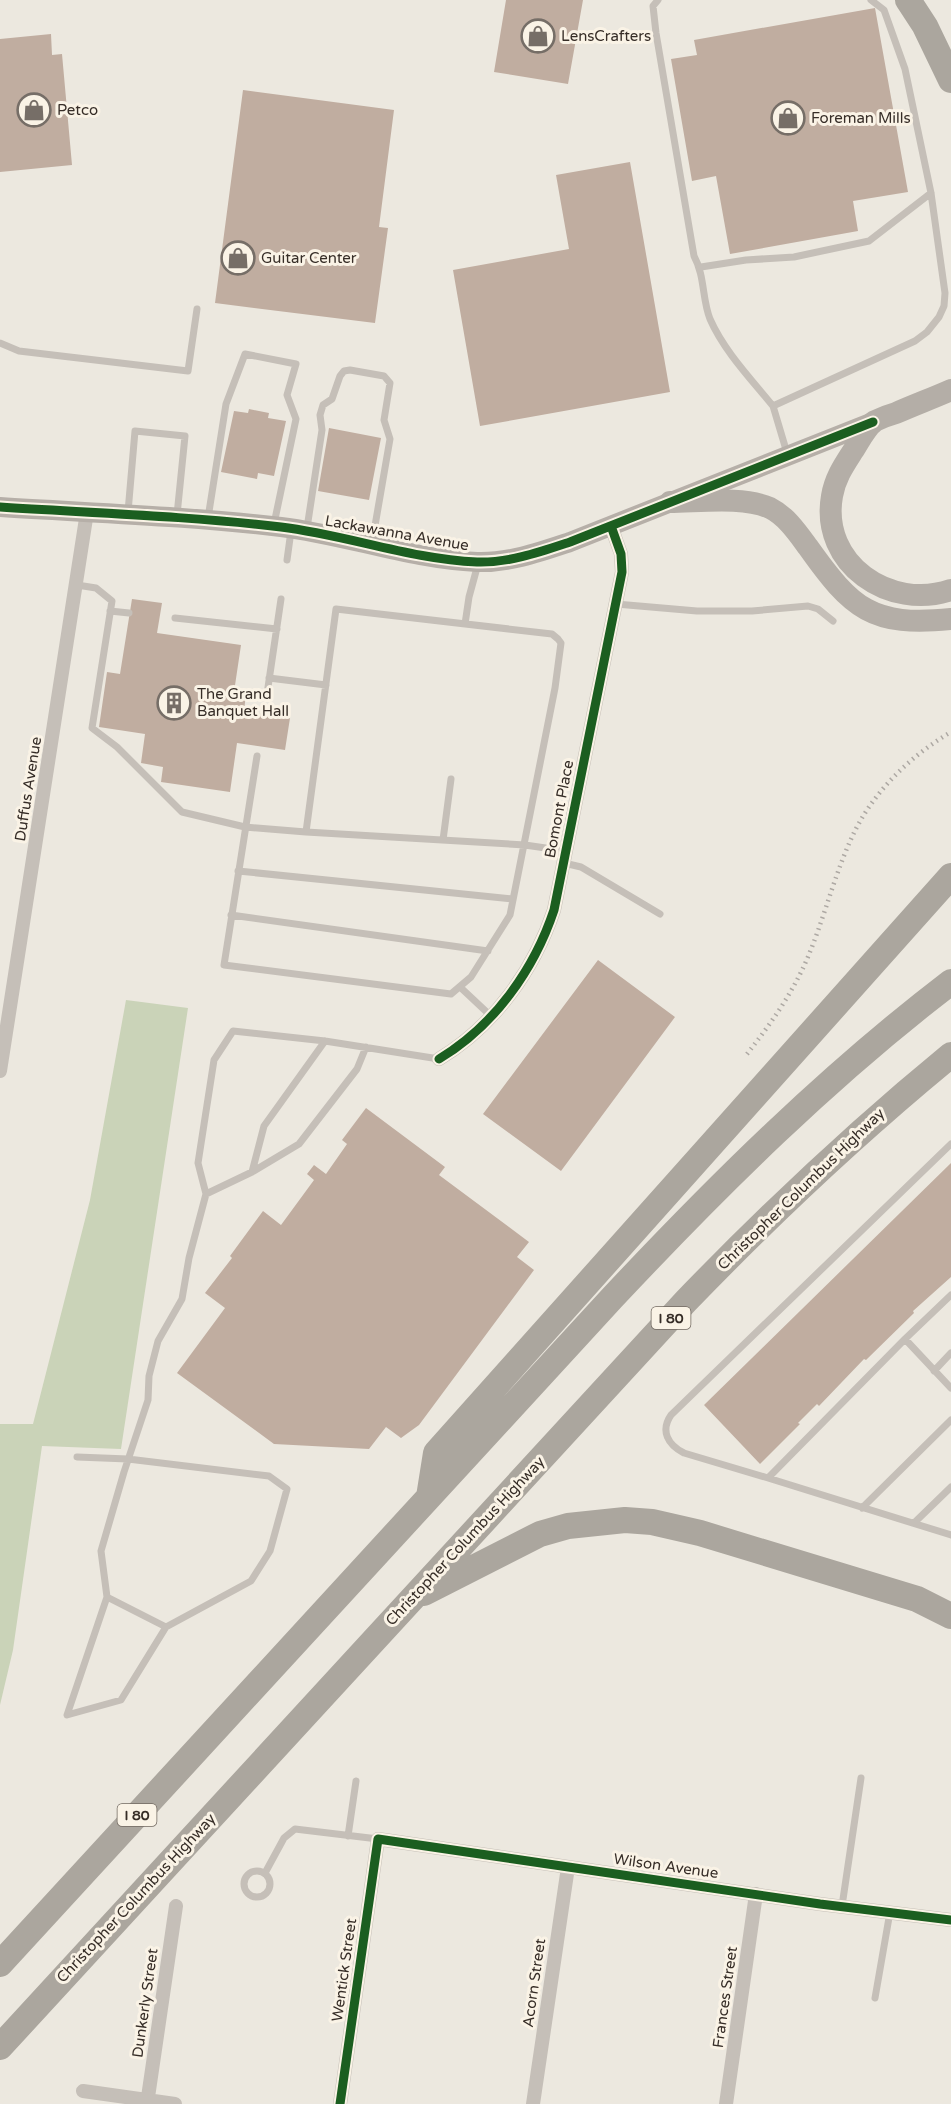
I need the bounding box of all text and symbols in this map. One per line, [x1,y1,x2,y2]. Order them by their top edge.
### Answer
shop icon: LensCrafters [520,18,556,54]
place label: LensCrafters [561,27,651,45]
shop icon: Petco [16,92,52,128]
shop icon: Foreman Mills [770,100,806,136]
place label: Petco [57,101,98,119]
place label: Foreman Mills [811,109,911,127]
shop icon: Guitar Center [220,240,256,276]
place label: Guitar Center [261,249,357,267]
street label: Lackawanna Avenue [324,511,470,555]
building icon: The Grand Banquet Hall [156,685,192,721]
place label: The Grand Banquet Hall [197,685,289,720]
street label: Duffus Avenue [11,735,45,843]
street label: Bomont Place [541,758,577,860]
street label: Christopher Columbus Highway [714,1104,888,1274]
road number: I 80 [652,1307,690,1329]
street label: Christopher Columbus Highway [382,1453,548,1629]
road number: I 80 [118,1804,156,1826]
street label: Christopher Columbus Highway [53,1810,219,1986]
street label: Wilson Avenue [612,1850,720,1882]
street label: Wentick Street [328,1917,360,2023]
street label: Acorn Street [519,1937,549,2029]
street label: Frances Street [709,1945,741,2049]
street label: Dunkerly Street [128,1947,162,2059]

